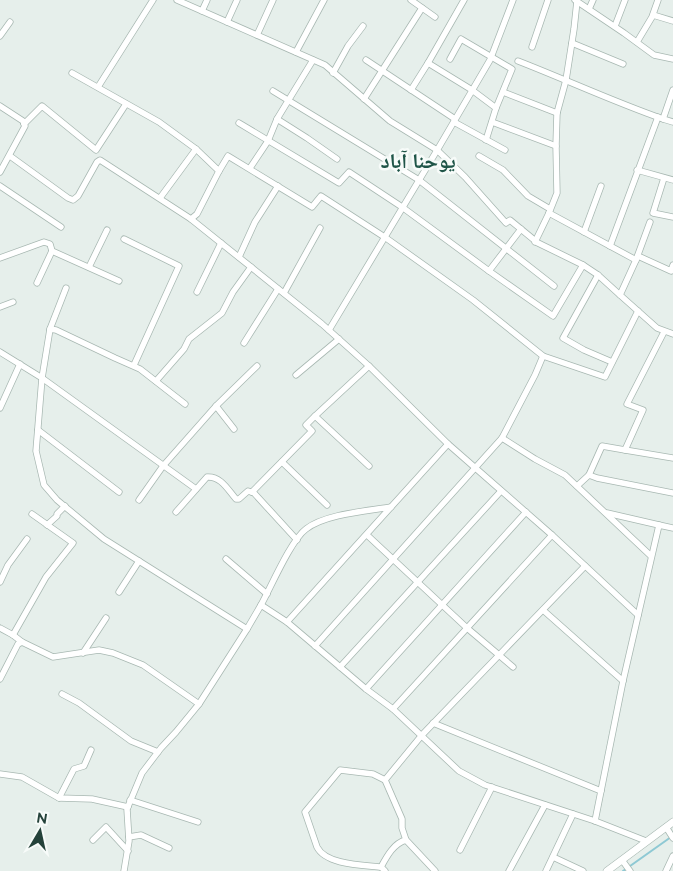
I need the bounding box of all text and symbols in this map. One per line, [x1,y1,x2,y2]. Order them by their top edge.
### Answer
district label: یوحنا آباد [380,148,456,173]
north arrow [15,806,65,856]
text: N [36,809,49,827]

